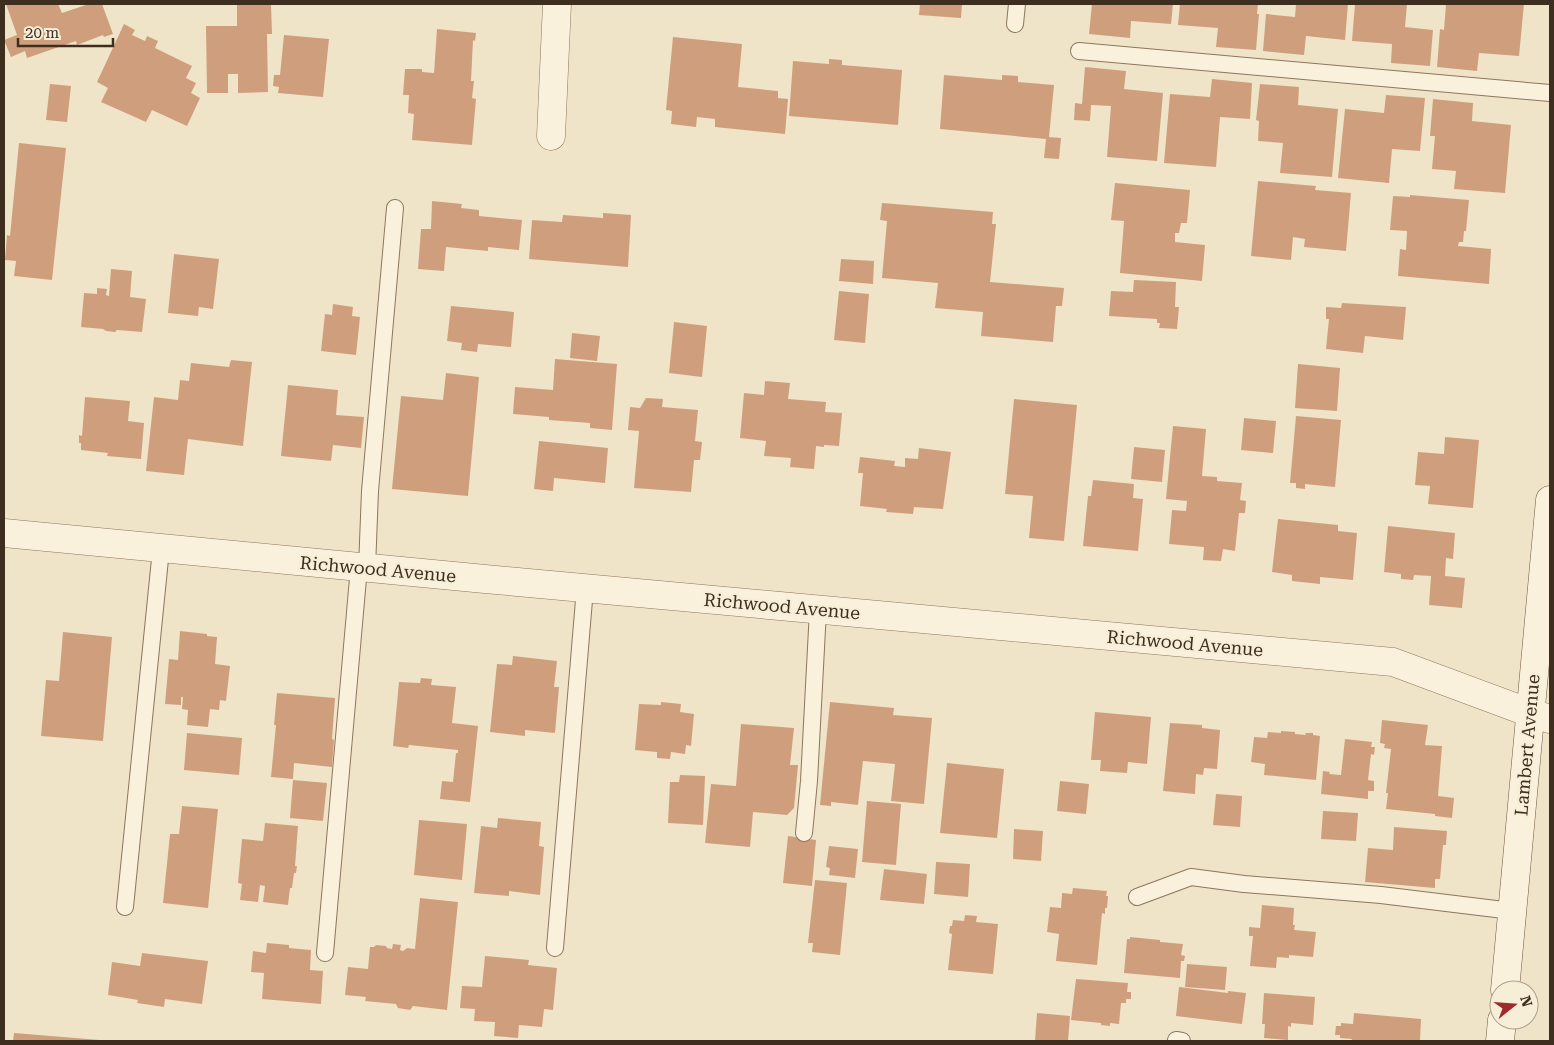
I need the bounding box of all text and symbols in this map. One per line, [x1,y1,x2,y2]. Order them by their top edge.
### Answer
scale bar [18,15,112,47]
text: 20 m [25,24,60,42]
street label: Richwood Avenue [299,552,457,586]
street label: Richwood Avenue [703,589,861,623]
street label: Richwood Avenue [1106,626,1264,660]
street label: Lambert Avenue [1510,673,1544,817]
north arrow [1489,980,1539,1030]
text: N [1517,994,1536,1009]

